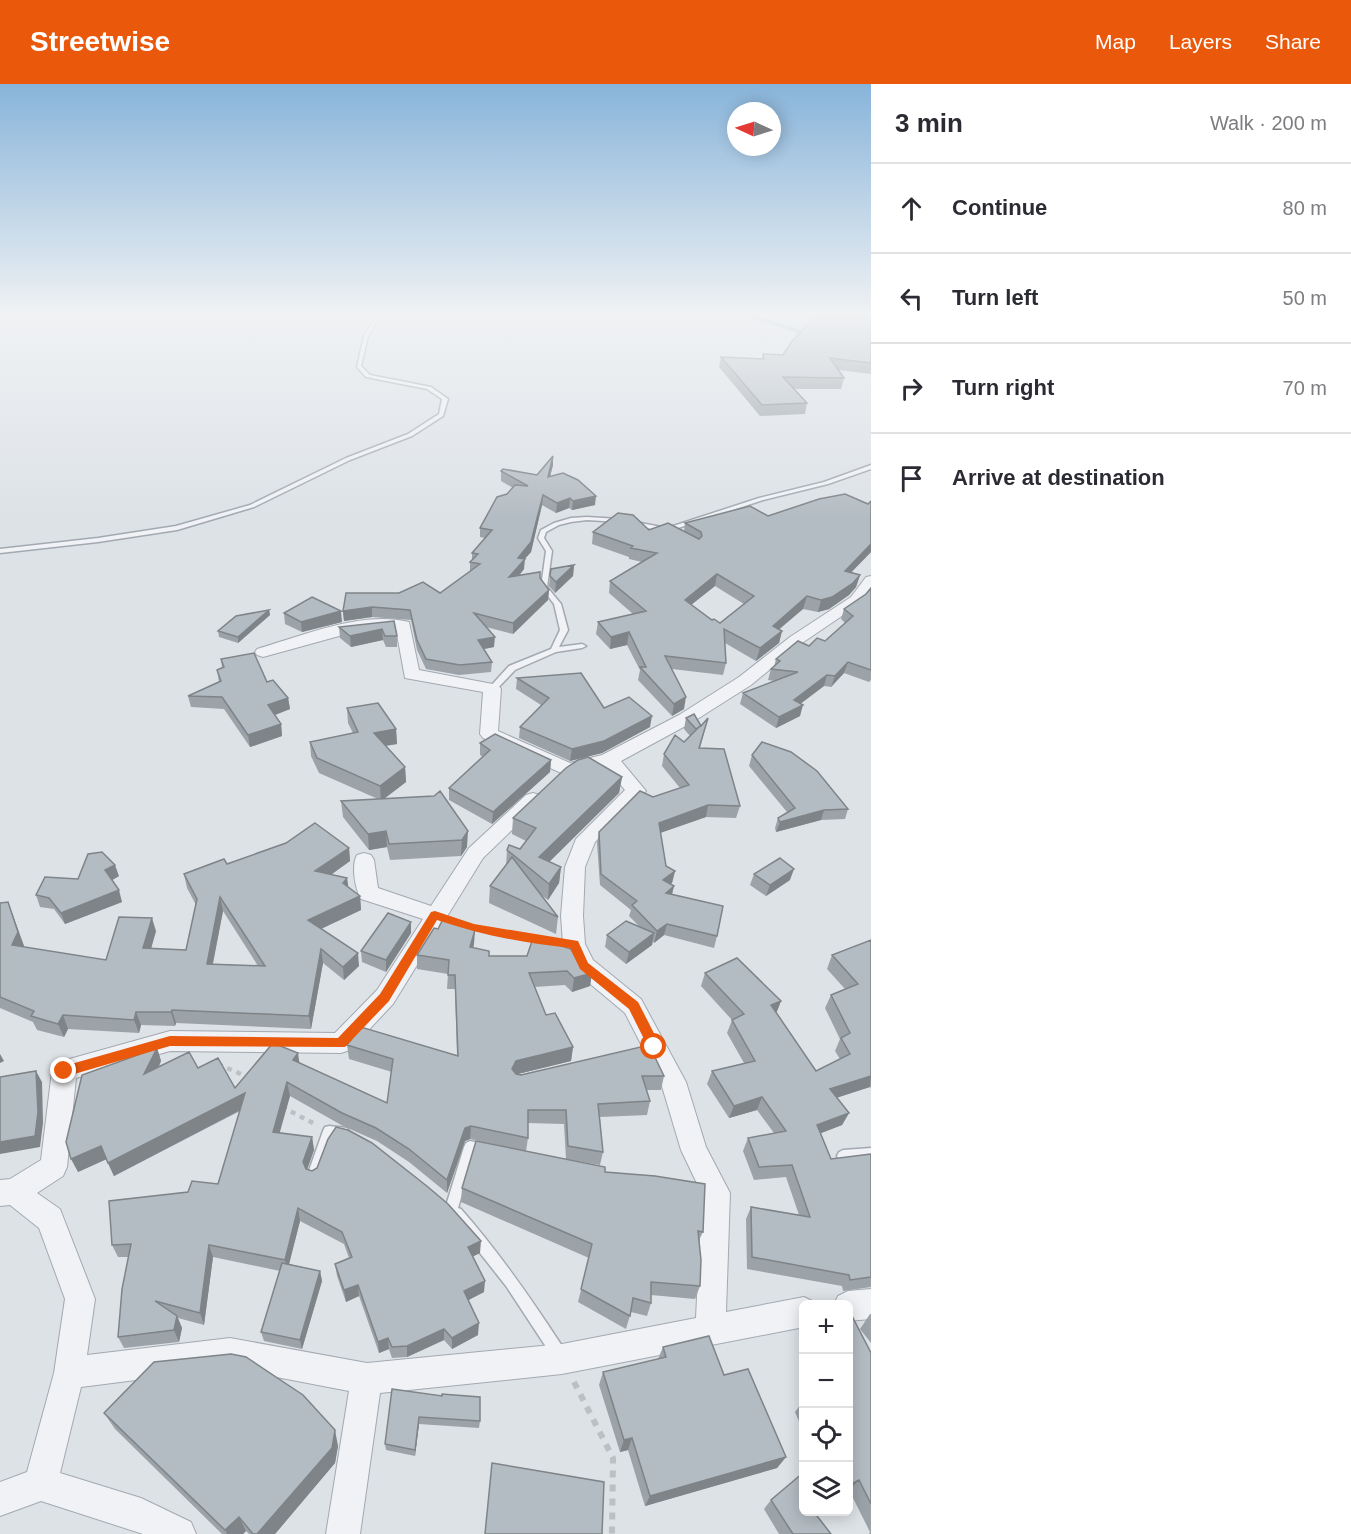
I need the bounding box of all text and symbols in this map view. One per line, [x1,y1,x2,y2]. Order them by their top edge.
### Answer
text: Streetwise [30,26,170,57]
text: Map [1095,30,1136,53]
text: Layers [1169,30,1232,53]
text: Share [1265,30,1321,53]
north arrow [727,102,781,156]
text: 3 min [895,108,963,138]
text: Walk · 200 m [1210,112,1327,134]
icon: ahead [895,192,928,225]
text: Continue [952,195,1047,220]
text: 80 m [1283,197,1327,219]
icon: left [895,282,928,315]
text: Turn left [952,285,1038,310]
text: 50 m [1283,287,1327,309]
icon: right [895,372,928,405]
text: Turn right [952,375,1054,400]
text: 70 m [1283,377,1327,399]
icon: arrive [895,462,928,495]
text: Arrive at destination [952,465,1165,490]
route start [640,1033,666,1059]
route end [50,1057,76,1083]
map controls [799,1300,853,1516]
button: + [799,1300,853,1354]
button: − [799,1354,853,1408]
button: locate [799,1408,853,1462]
button: layers [799,1462,853,1516]

